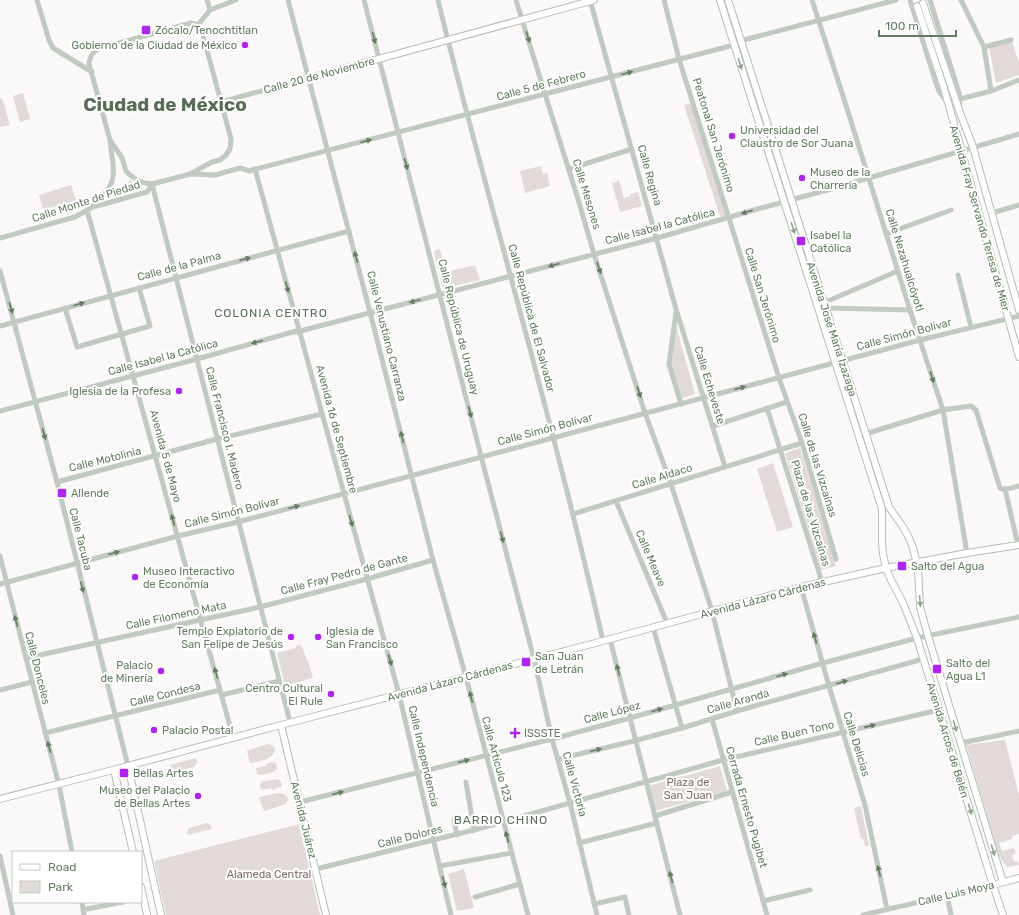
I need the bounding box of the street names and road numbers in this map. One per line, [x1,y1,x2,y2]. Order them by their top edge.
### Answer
street label: Calle 20 de Noviembre [262,54,376,97]
street label: Calle 5 de Febrero [495,67,587,104]
street label: Peatonal San Jerónimo [690,76,737,194]
street label: Avenida Fray Servando Teresa de Mier [947,124,1013,313]
street label: Calle Regina [635,143,664,207]
street label: Calle Mesones [570,157,604,231]
street label: Calle Monte de Piedad [30,178,142,225]
street label: Calle Isabel la Católica [604,206,717,247]
street label: Calle Nezahualcóyotl [883,207,926,313]
street label: Calle República de El Salvador [505,243,558,394]
street label: Calle San Jerónimo [742,246,783,344]
street label: Calle de la Palma [136,249,222,284]
street label: Calle República de Uruguay [435,258,482,397]
street label: Avenida José María Izazaga [804,260,859,398]
street label: Calle Venustiano Carranza [364,270,409,403]
street label: Calle Simón Bolívar [855,315,954,353]
street label: Calle Isabel la Católica [107,337,220,378]
street label: Calle Echeveste [691,344,728,426]
street label: Avenida 16 de Septiembre [313,364,360,495]
street label: Calle Francisco I. Madero [203,365,246,491]
street label: Avenida 5 de Mayo [147,408,184,504]
street label: Calle Simón Bolívar [496,410,595,448]
street label: Calle de las Vizcaínas [795,411,840,519]
street label: Calle Motolinia [68,444,143,475]
street label: Plaza de las Vizcaínas [788,458,833,568]
street label: Calle Aldaco [630,461,694,492]
street label: Calle Simón Bolívar [183,494,282,531]
street label: Calle Tacuba [66,506,95,572]
street label: Calle Meave [633,528,668,589]
street label: Calle Fray Pedro de Gante [279,551,409,598]
street label: Avenida Lázaro Cárdenas [699,575,828,621]
street label: Calle Filomeno Mata [125,598,228,632]
street label: Calle Donceles [22,630,53,706]
street label: Avenida Lázaro Cárdenas [386,658,515,704]
street label: Calle Condesa [128,679,202,710]
street label: Avenida Arcos de Belén [924,681,971,799]
street label: Calle Aranda [706,686,771,717]
street label: Calle López [582,699,642,726]
street label: Calle Independencia [406,704,441,808]
street label: Calle Delicias [840,710,873,778]
street label: Calle Artículo 123 [479,715,514,804]
street label: Calle Buen Tono [753,718,835,749]
street label: Cerrada Ernesto Pugibet [723,745,770,870]
street label: Calle Victoria [560,750,589,818]
street label: Avenida Juárez [288,780,319,860]
street label: Calle Dolores [376,822,444,851]
street label: Calle Luis Moya [917,878,996,909]

